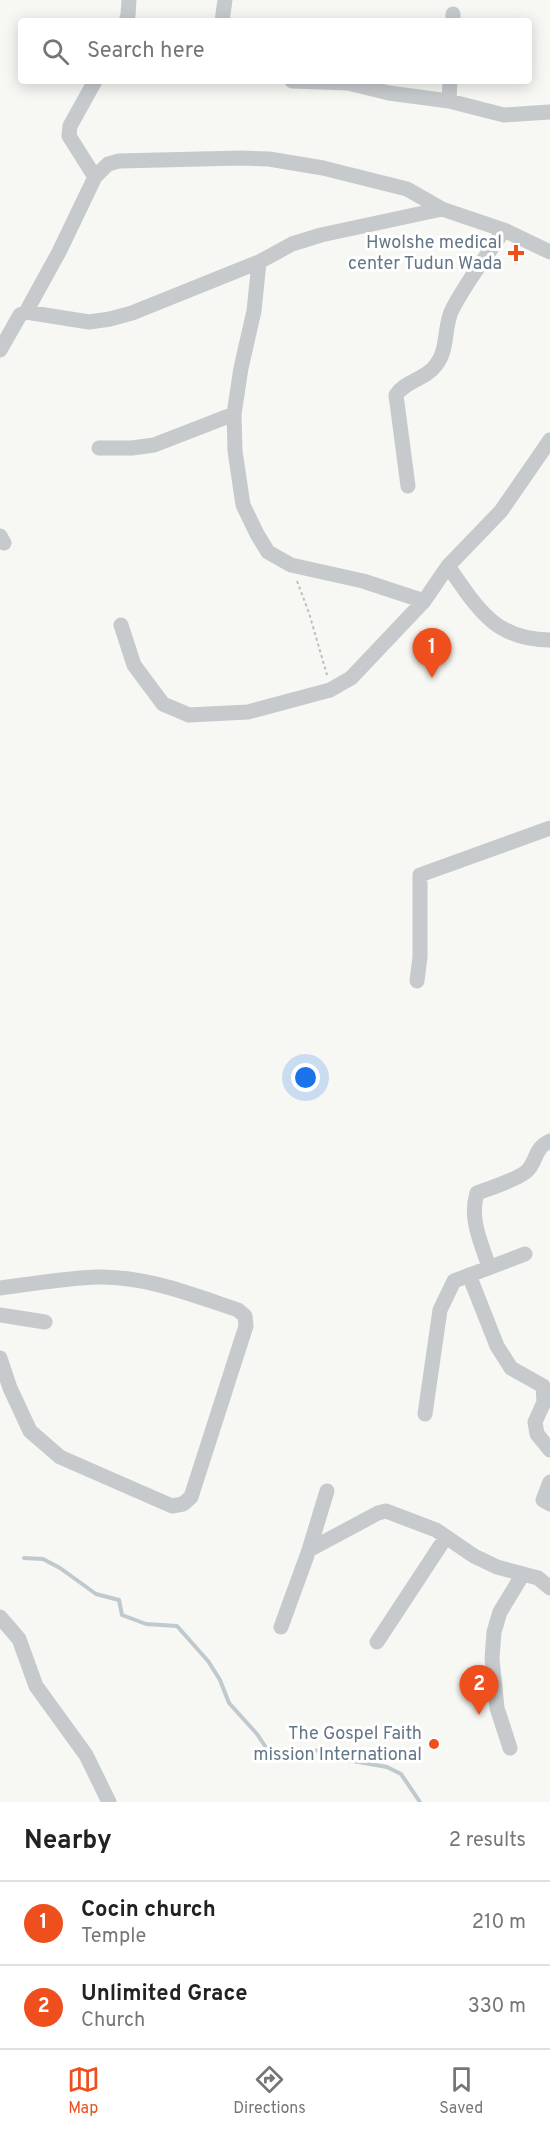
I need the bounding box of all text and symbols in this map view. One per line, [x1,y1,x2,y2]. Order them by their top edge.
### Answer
search box [18,18,532,84]
icon: search [39,35,72,68]
text: Search here [87,38,205,65]
place label: Hwolshe medical center Tudun Wada [348,232,502,276]
marker: Hwolshe medical center Tudun Wada [507,244,525,262]
pin: 1 [412,628,452,678]
your location [291,1063,320,1092]
pin: 2 [460,1666,498,1715]
place label: The Gospel Faith mission International [253,1723,422,1767]
marker: The Gospel Faith mission International [427,1737,441,1751]
text: Nearby [24,1825,112,1858]
text: 2 results [449,1828,526,1854]
text: Cocin church [81,1897,216,1924]
text: 1 [40,1910,48,1936]
text: 210 m [472,1910,526,1936]
text: Temple [81,1924,146,1950]
text: Unlimited Grace [81,1981,248,2008]
text: 2 [37,1994,50,2020]
text: 330 m [468,1994,526,2020]
text: Church [81,2008,145,2034]
tab: Map [67,2063,100,2119]
tab: Directions [233,2063,306,2119]
tab: Saved [439,2063,483,2119]

